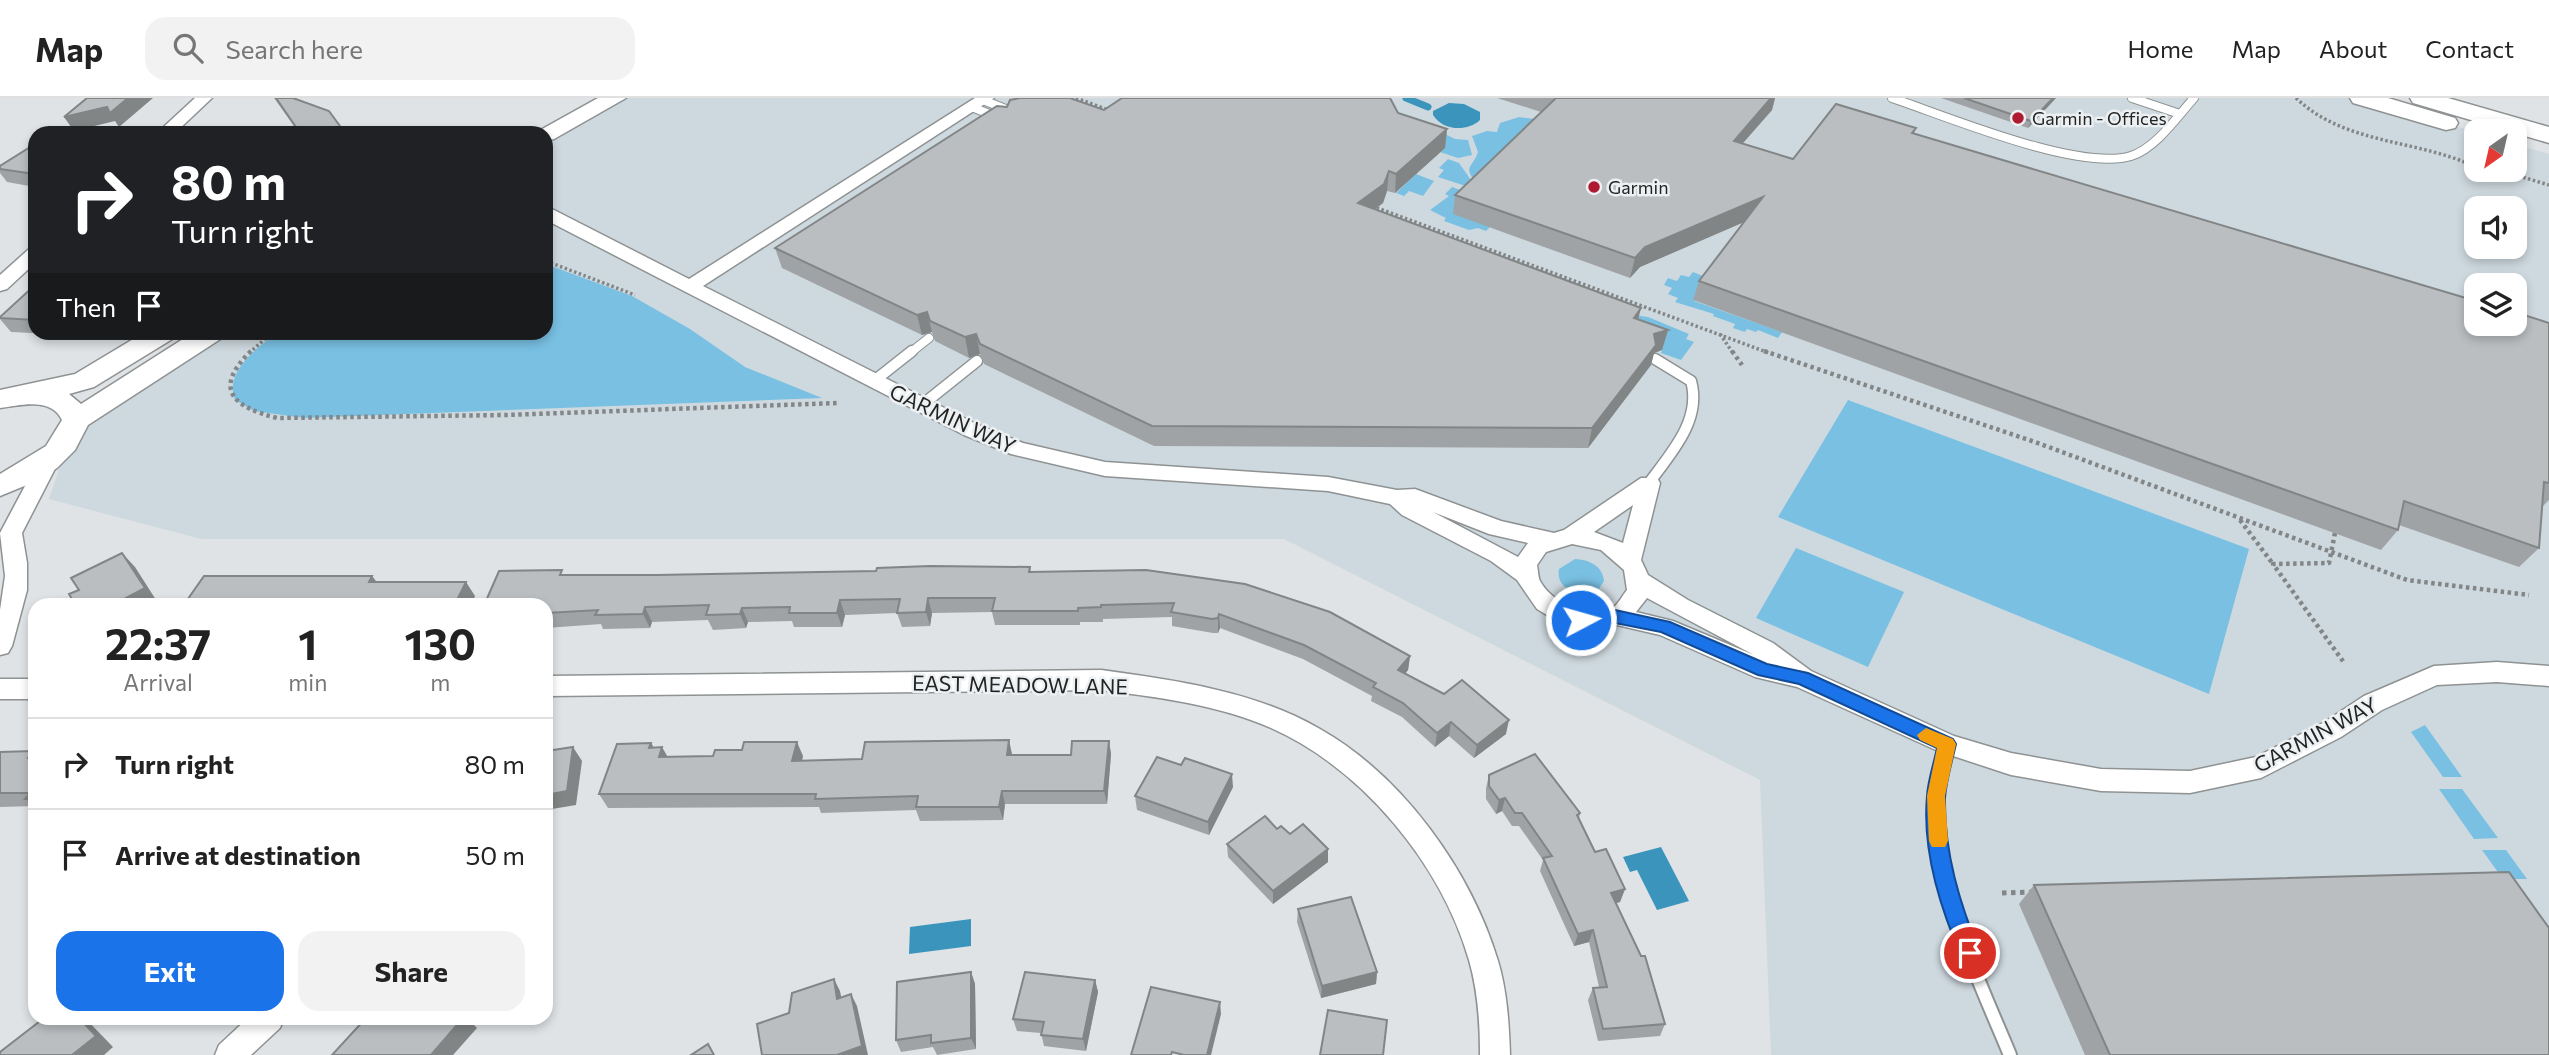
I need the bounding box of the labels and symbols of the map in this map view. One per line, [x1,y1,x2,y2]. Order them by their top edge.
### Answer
place label: Garmin - Offices [2032,107,2167,129]
marker: Garmin - Offices [2010,110,2026,126]
north arrow [2464,119,2527,182]
place label: Garmin [1608,176,1668,198]
marker: Garmin [1586,179,1602,195]
street label: GARMIN WAY [886,378,1020,458]
position arrow [1544,583,1618,657]
street label: EAST MEADOW LANE [912,670,1128,698]
street label: GARMIN WAY [2249,691,2381,777]
pin [1940,923,2000,983]

